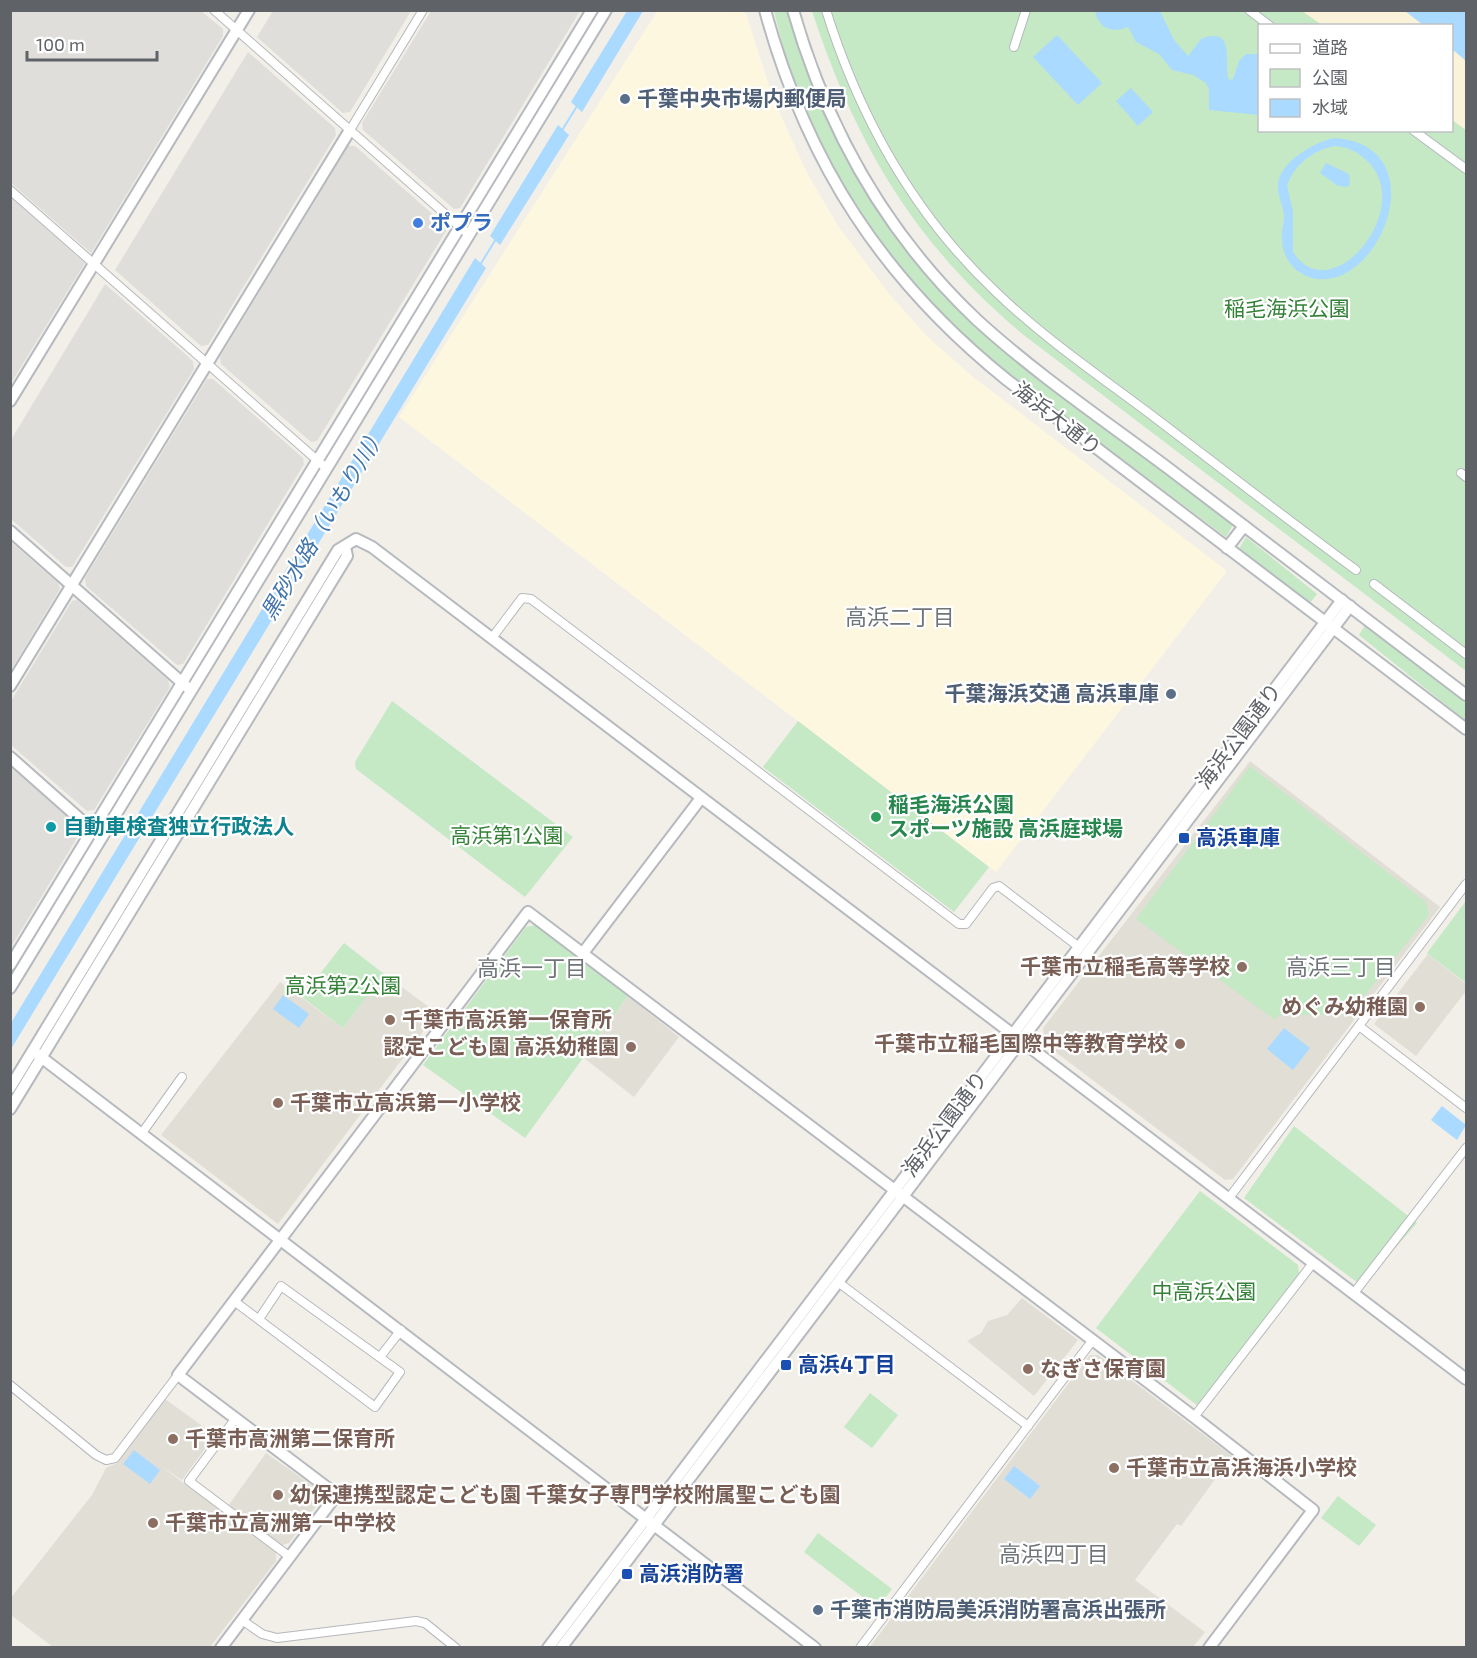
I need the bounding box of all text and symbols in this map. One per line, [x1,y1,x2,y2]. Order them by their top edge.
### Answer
scale bar [27,24,158,62]
legend [1258,24,1453,132]
text: 100 m [36,33,85,55]
text: 道路 [1312,36,1348,58]
text: 公園 [1312,66,1348,88]
place label: 千葉中央市場内郵便局 [637,85,847,110]
marker: 千葉中央市場内郵便局 [618,92,632,106]
text: 水域 [1312,96,1348,118]
place label: ポプラ [430,209,493,234]
marker: ポプラ [411,216,425,230]
park label: 稲毛海浜公園 [1224,295,1350,320]
street label: 海浜大通り [1009,376,1107,460]
water label: 黒砂水路（いもり川） [254,421,390,623]
district label: 高浜二丁目 [845,603,955,629]
street label: 海浜公園通り [1190,677,1286,793]
place label: 千葉海浜交通 高浜車庫 [944,680,1159,705]
marker: 千葉海浜交通 高浜車庫 [1164,687,1178,701]
place label: 稲毛海浜公園 スポーツ施設 高浜庭球場 [888,791,1123,840]
marker: 稲毛海浜公園 スポーツ施設 高浜庭球場 [869,810,883,824]
place label: 自動車検査独立行政法人 [63,813,294,838]
marker: 自動車検査独立行政法人 [44,820,58,834]
park label: 高浜第1公園 [450,822,564,847]
place label: 高浜車庫 [1196,824,1280,849]
marker: 高浜車庫 [1177,831,1191,845]
place label: 千葉市立稲毛高等学校 [1020,953,1230,978]
district label: 高浜三丁目 [1286,953,1396,979]
district label: 高浜一丁目 [477,954,587,980]
marker: 千葉市立稲毛高等学校 [1235,960,1249,974]
park label: 高浜第2公園 [285,972,401,997]
place label: めぐみ幼稚園 [1281,993,1408,1018]
marker: めぐみ幼稚園 [1413,1000,1427,1014]
place label: 千葉市高浜第一保育所 [402,1006,612,1031]
marker: 千葉市高浜第一保育所 [383,1013,397,1027]
place label: 千葉市立稲毛国際中等教育学校 [874,1030,1168,1055]
place label: 認定こども園 高浜幼稚園 [383,1033,619,1058]
marker: 千葉市立稲毛国際中等教育学校 [1173,1037,1187,1051]
marker: 認定こども園 高浜幼稚園 [624,1040,638,1054]
street label: 海浜公園通り [896,1065,992,1181]
place label: 千葉市立高浜第一小学校 [290,1089,521,1114]
marker: 千葉市立高浜第一小学校 [271,1096,285,1110]
park label: 中高浜公園 [1152,1278,1257,1303]
place label: 高浜4丁目 [798,1351,895,1376]
place label: なぎさ保育園 [1040,1355,1166,1380]
marker: 高浜4丁目 [779,1358,793,1372]
marker: なぎさ保育園 [1021,1362,1035,1376]
place label: 千葉市高洲第二保育所 [185,1425,395,1450]
marker: 千葉市高洲第二保育所 [166,1432,180,1446]
place label: 千葉市立高浜海浜小学校 [1126,1454,1357,1479]
marker: 千葉市立高浜海浜小学校 [1107,1461,1121,1475]
place label: 幼保連携型認定こども園 千葉女子専門学校附属聖こども園 [290,1481,841,1506]
marker: 幼保連携型認定こども園 千葉女子専門学校附属聖こども園 [271,1488,285,1502]
place label: 千葉市立高洲第一中学校 [165,1509,396,1534]
marker: 千葉市立高洲第一中学校 [146,1516,160,1530]
district label: 高浜四丁目 [999,1540,1109,1566]
place label: 高浜消防署 [639,1560,744,1585]
marker: 高浜消防署 [620,1567,634,1581]
place label: 千葉市消防局美浜消防署高浜出張所 [830,1596,1166,1621]
marker: 千葉市消防局美浜消防署高浜出張所 [811,1603,825,1617]

